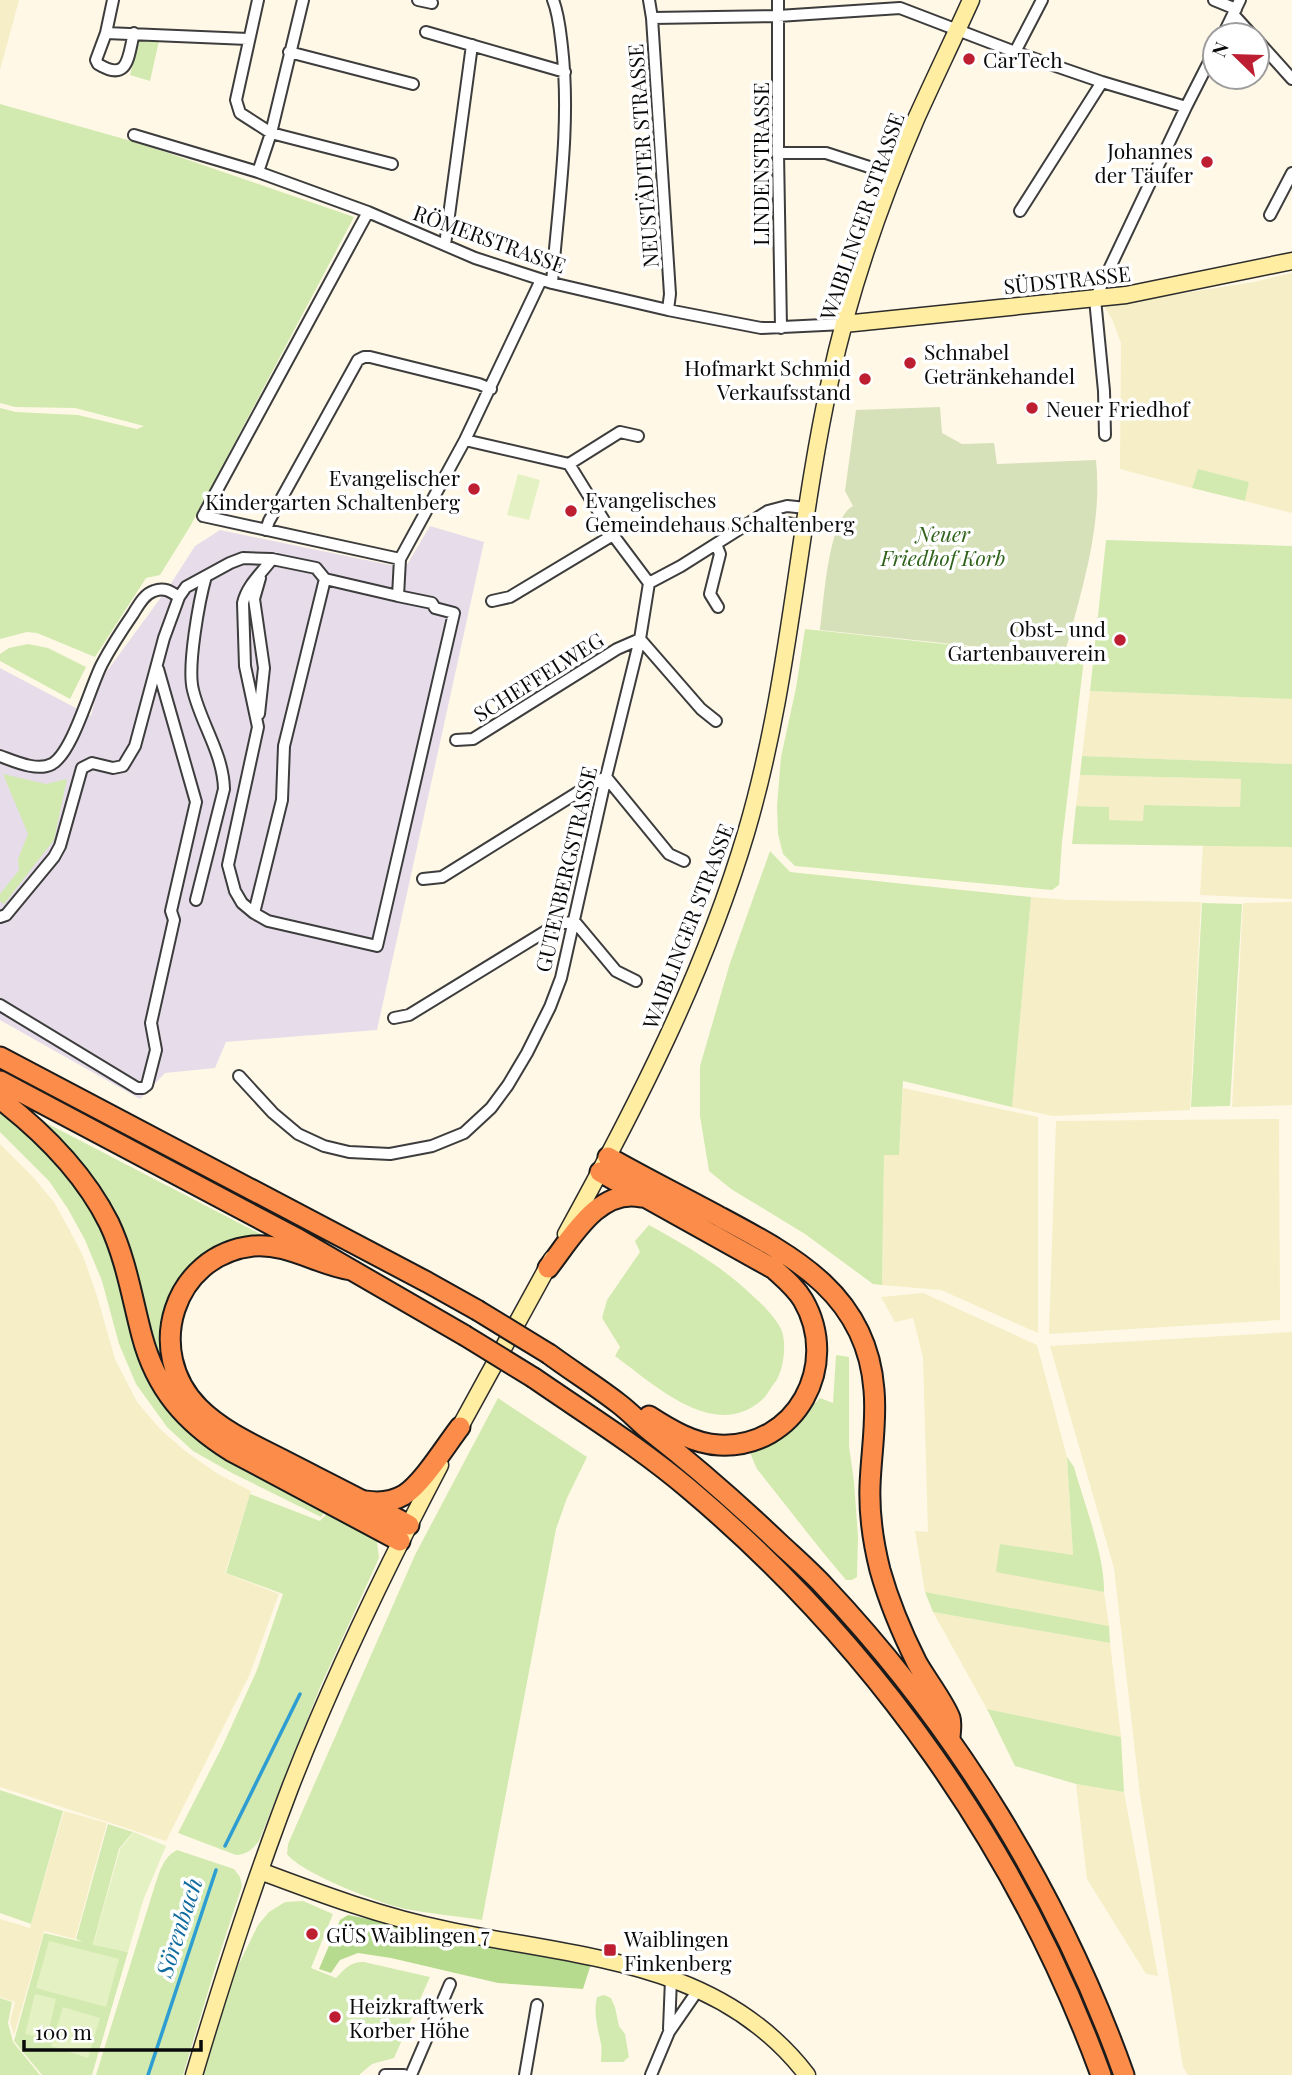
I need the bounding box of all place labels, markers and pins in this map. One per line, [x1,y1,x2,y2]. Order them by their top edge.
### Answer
place label: CarTech [983,45,1063,73]
marker: CarTech [961,51,977,67]
place label: Johannes der Täufer [1095,136,1194,188]
marker: Johannes der Täufer [1199,154,1215,170]
place label: Schnabel Getränkehandel [924,337,1075,389]
place label: Hofmarkt Schmid Verkaufsstand [684,353,851,405]
marker: Schnabel Getränkehandel [902,355,918,371]
marker: Hofmarkt Schmid Verkaufsstand [857,371,873,387]
place label: Neuer Friedhof [1046,394,1191,422]
marker: Neuer Friedhof [1024,400,1040,416]
place label: Evangelischer Kindergarten Schaltenberg [205,463,461,515]
marker: Evangelischer Kindergarten Schaltenberg [466,481,482,497]
place label: Evangelisches Gemeindehaus Schaltenberg [585,485,855,537]
marker: Evangelisches Gemeindehaus Schaltenberg [563,503,579,519]
place label: Obst- und Gartenbauverein [948,614,1106,666]
marker: Obst- und Gartenbauverein [1112,632,1128,648]
place label: GÜS Waiblingen 7 [326,1920,490,1948]
place label: Waiblingen Finkenberg [623,1924,732,1976]
marker: GÜS Waiblingen 7 [304,1926,320,1942]
marker: Waiblingen Finkenberg [602,1942,618,1958]
place label: Heizkraftwerk Korber Höhe [349,1991,485,2043]
marker: Heizkraftwerk Korber Höhe [327,2009,343,2025]

